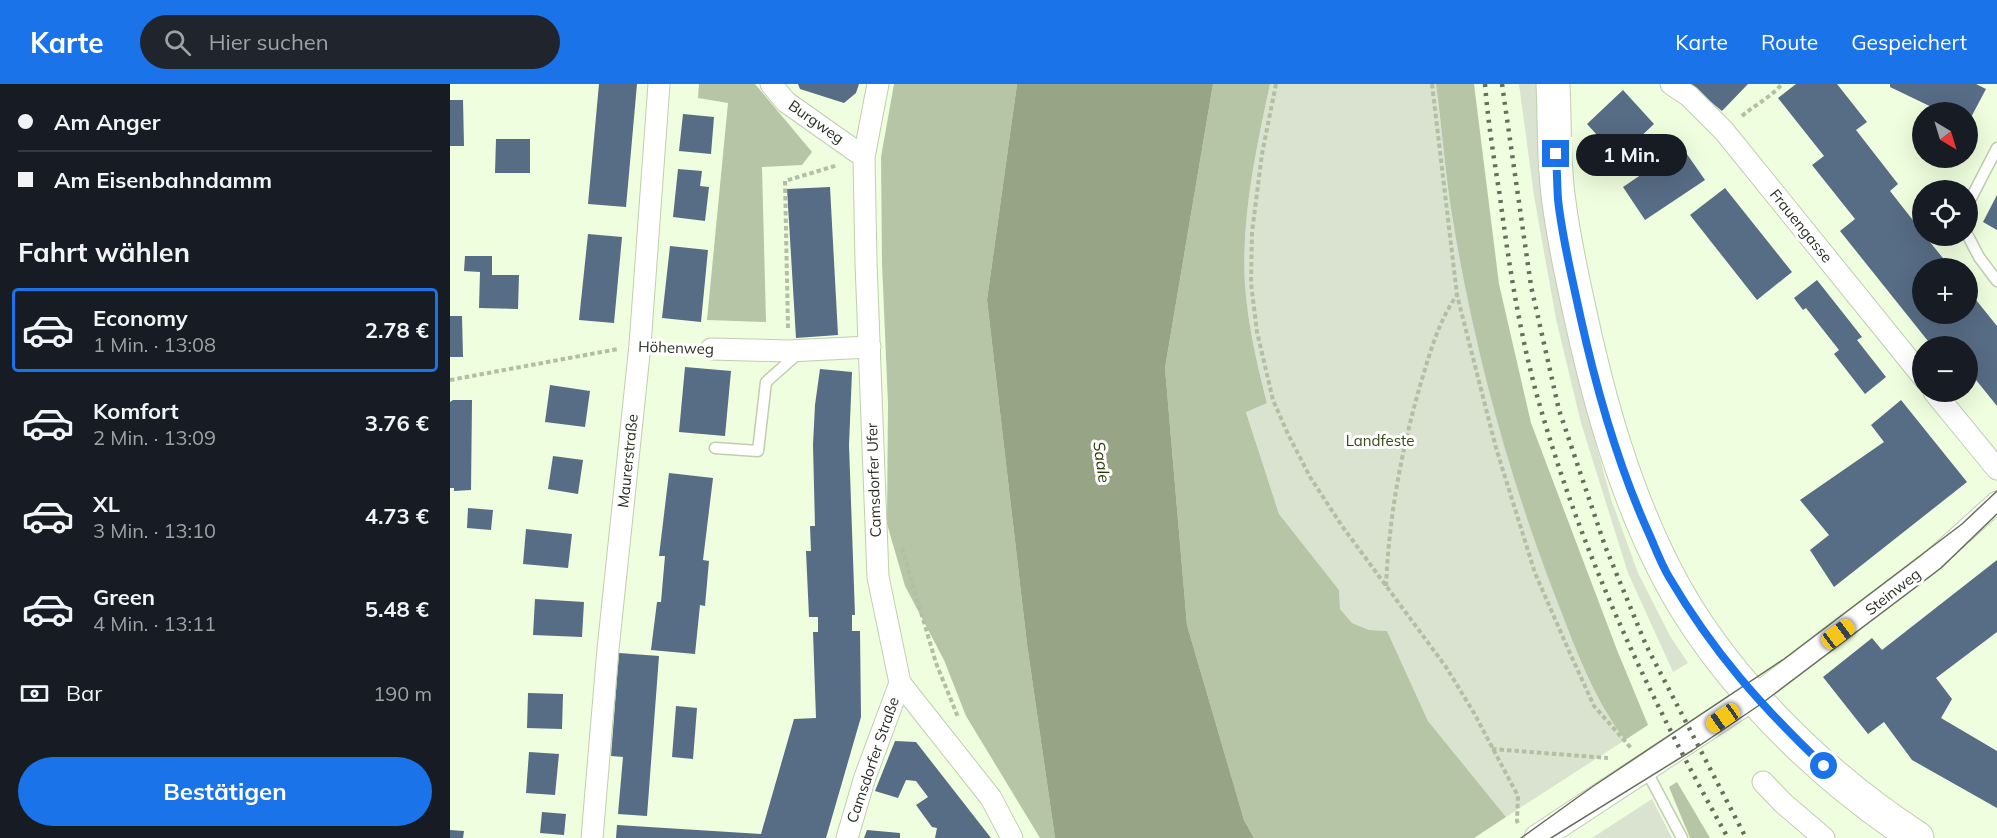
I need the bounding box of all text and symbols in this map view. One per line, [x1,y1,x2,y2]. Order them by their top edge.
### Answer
search box [140,15,560,69]
text: Karte [30,25,104,60]
icon: search [161,26,194,59]
text: Hier suchen [209,28,329,56]
text: Karte [1675,29,1728,55]
text: Route [1761,29,1818,55]
text: Gespeichert [1851,29,1967,55]
street label: Burgweg [785,96,848,148]
north arrow [1912,102,1978,168]
map controls [1912,102,1978,402]
text: Am Anger [54,108,160,136]
callout: 1 Min. [1577,133,1688,175]
route end [1542,140,1569,167]
text: 1 Min. [1603,142,1660,167]
text: Am Eisenbahndamm [54,166,272,194]
button: locate [1912,180,1978,246]
street label: Frauengasse [1766,185,1837,266]
text: Fahrt wählen [18,235,190,269]
button: + [1912,258,1978,324]
icon: car [21,303,75,357]
text: Economy [93,304,188,332]
text: 2.78 € [365,316,429,344]
text: 1 Min. · 13:08 [93,332,216,357]
button: − [1912,336,1978,402]
street label: Höhenweg [638,337,714,358]
icon: car [21,396,75,450]
text: Komfort [93,397,179,425]
text: 3.76 € [365,409,429,437]
street label: Maurerstraße [613,413,642,509]
street label: Camsdorfer Ufer [862,422,885,538]
text: 2 Min. · 13:09 [93,425,216,450]
park label: Landfeste [1346,431,1414,450]
water label: Saale [1089,440,1115,484]
icon: car [21,489,75,543]
text: XL [93,490,120,518]
text: 4.73 € [365,502,429,530]
text: 3 Min. · 13:10 [93,518,216,543]
street label: Steinweg [1861,564,1924,619]
icon: car [21,582,75,636]
text: Green [93,583,155,611]
text: 5.48 € [365,595,429,623]
text: 4 Min. · 13:11 [93,611,216,636]
car [1818,616,1858,652]
icon: cash [18,677,51,710]
text: Bar [66,679,102,707]
text: 190 m [373,681,432,706]
street label: Camsdorfer Straße [842,694,903,825]
car [1703,700,1743,736]
route start [1810,752,1837,779]
button: Bestätigen [18,757,432,826]

